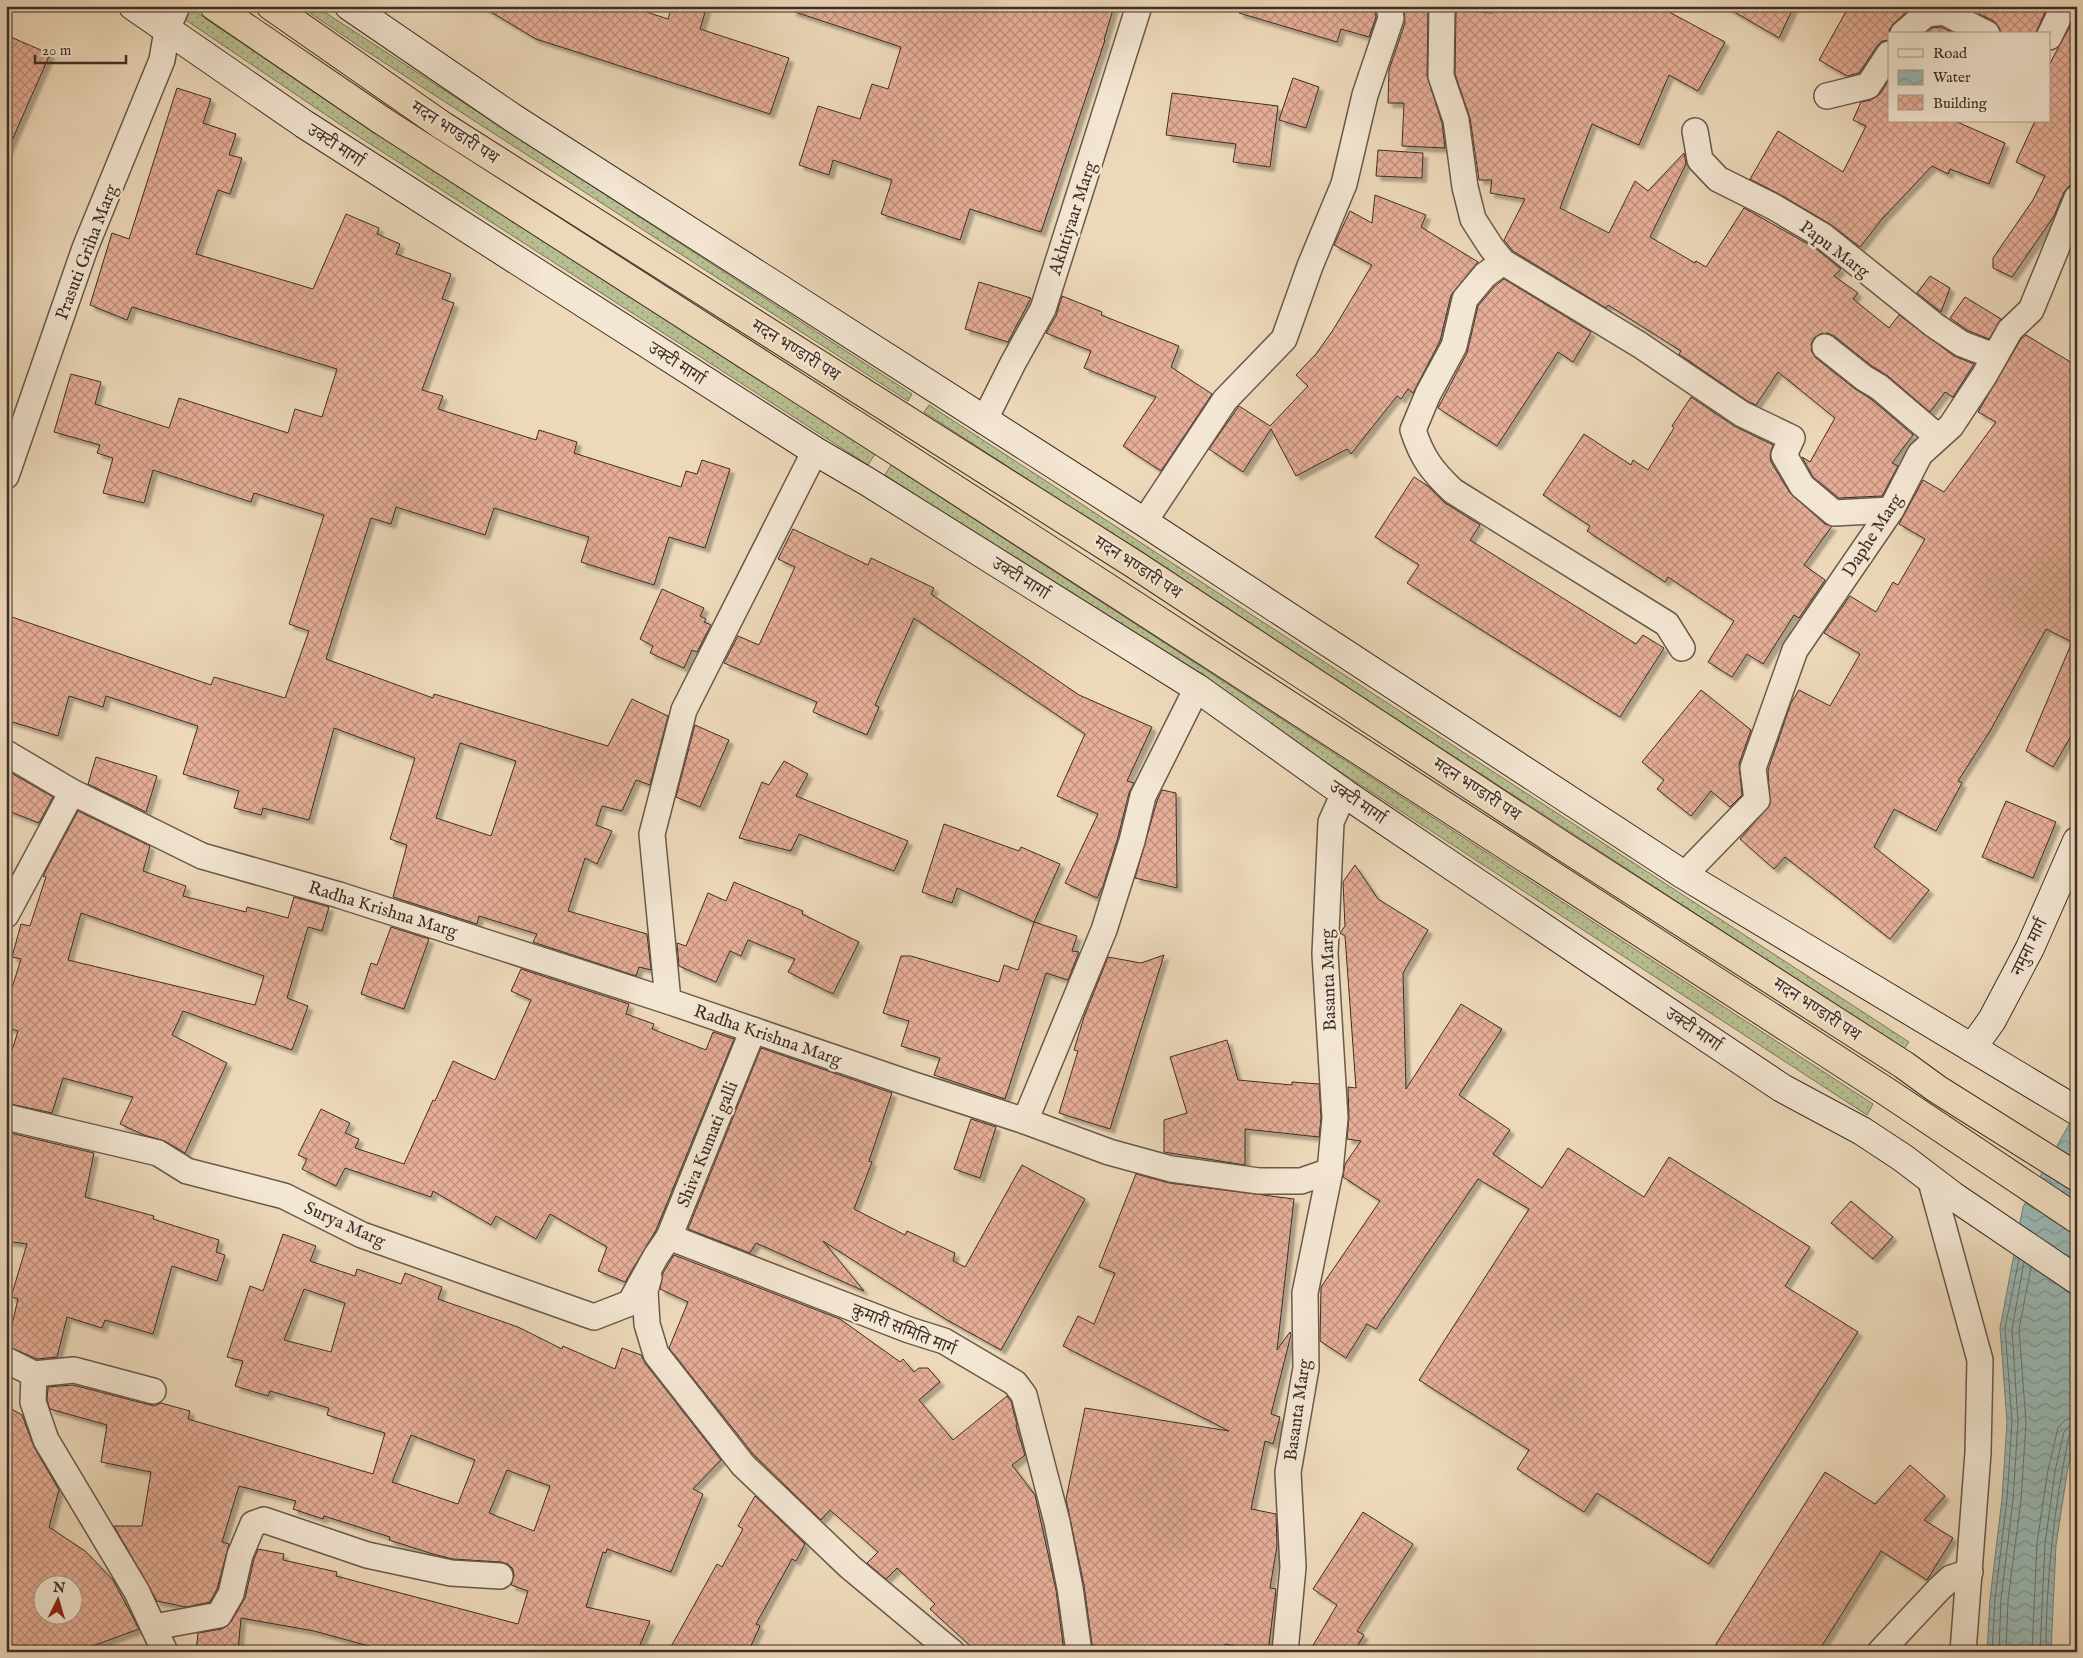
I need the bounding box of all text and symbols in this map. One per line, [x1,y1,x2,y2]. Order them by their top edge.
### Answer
scale bar [35,32,126,64]
legend [1888,32,2050,122]
text: 20 m [42,41,72,60]
text: Road [1933,44,1968,63]
text: Water [1933,68,1971,87]
text: Building [1933,94,1988,113]
street label: मदन भण्डारी पथ [405,95,504,171]
street label: उक्टी मार्गा [301,119,369,174]
street label: Akhtiyaar Marg [1044,159,1103,279]
street label: Prasuti Griha Marg [51,181,124,324]
street label: Papu Marg [1794,216,1874,284]
street label: मदन भण्डारी पथ [746,314,846,388]
street label: उक्टी मार्गा [642,337,710,392]
street label: Daphe Marg [1838,490,1909,582]
street label: मदन भण्डारी पथ [1088,530,1187,606]
street label: उक्टी मार्गा [986,552,1055,607]
street label: मदन भण्डारी पथ [1427,752,1526,828]
street label: उक्टी मार्गा [1324,775,1391,831]
street label: Radha Krishna Marg [305,877,460,944]
street label: नमुना मार्ग [2006,914,2055,981]
street label: Basanta Marg [1316,928,1343,1031]
street label: मदन भण्डारी पथ [1767,972,1866,1048]
street label: Radha Krishna Marg [690,1000,845,1073]
street label: उक्टी मार्गा [1660,1002,1727,1058]
street label: Shiva Kumati galli [673,1078,744,1211]
street label: Surya Marg [300,1197,389,1254]
street label: कुमारी समिति मार्ग [847,1298,961,1362]
street label: Basanta Marg [1280,1358,1317,1462]
north arrow [32,1576,82,1626]
text: N [51,1578,66,1598]

